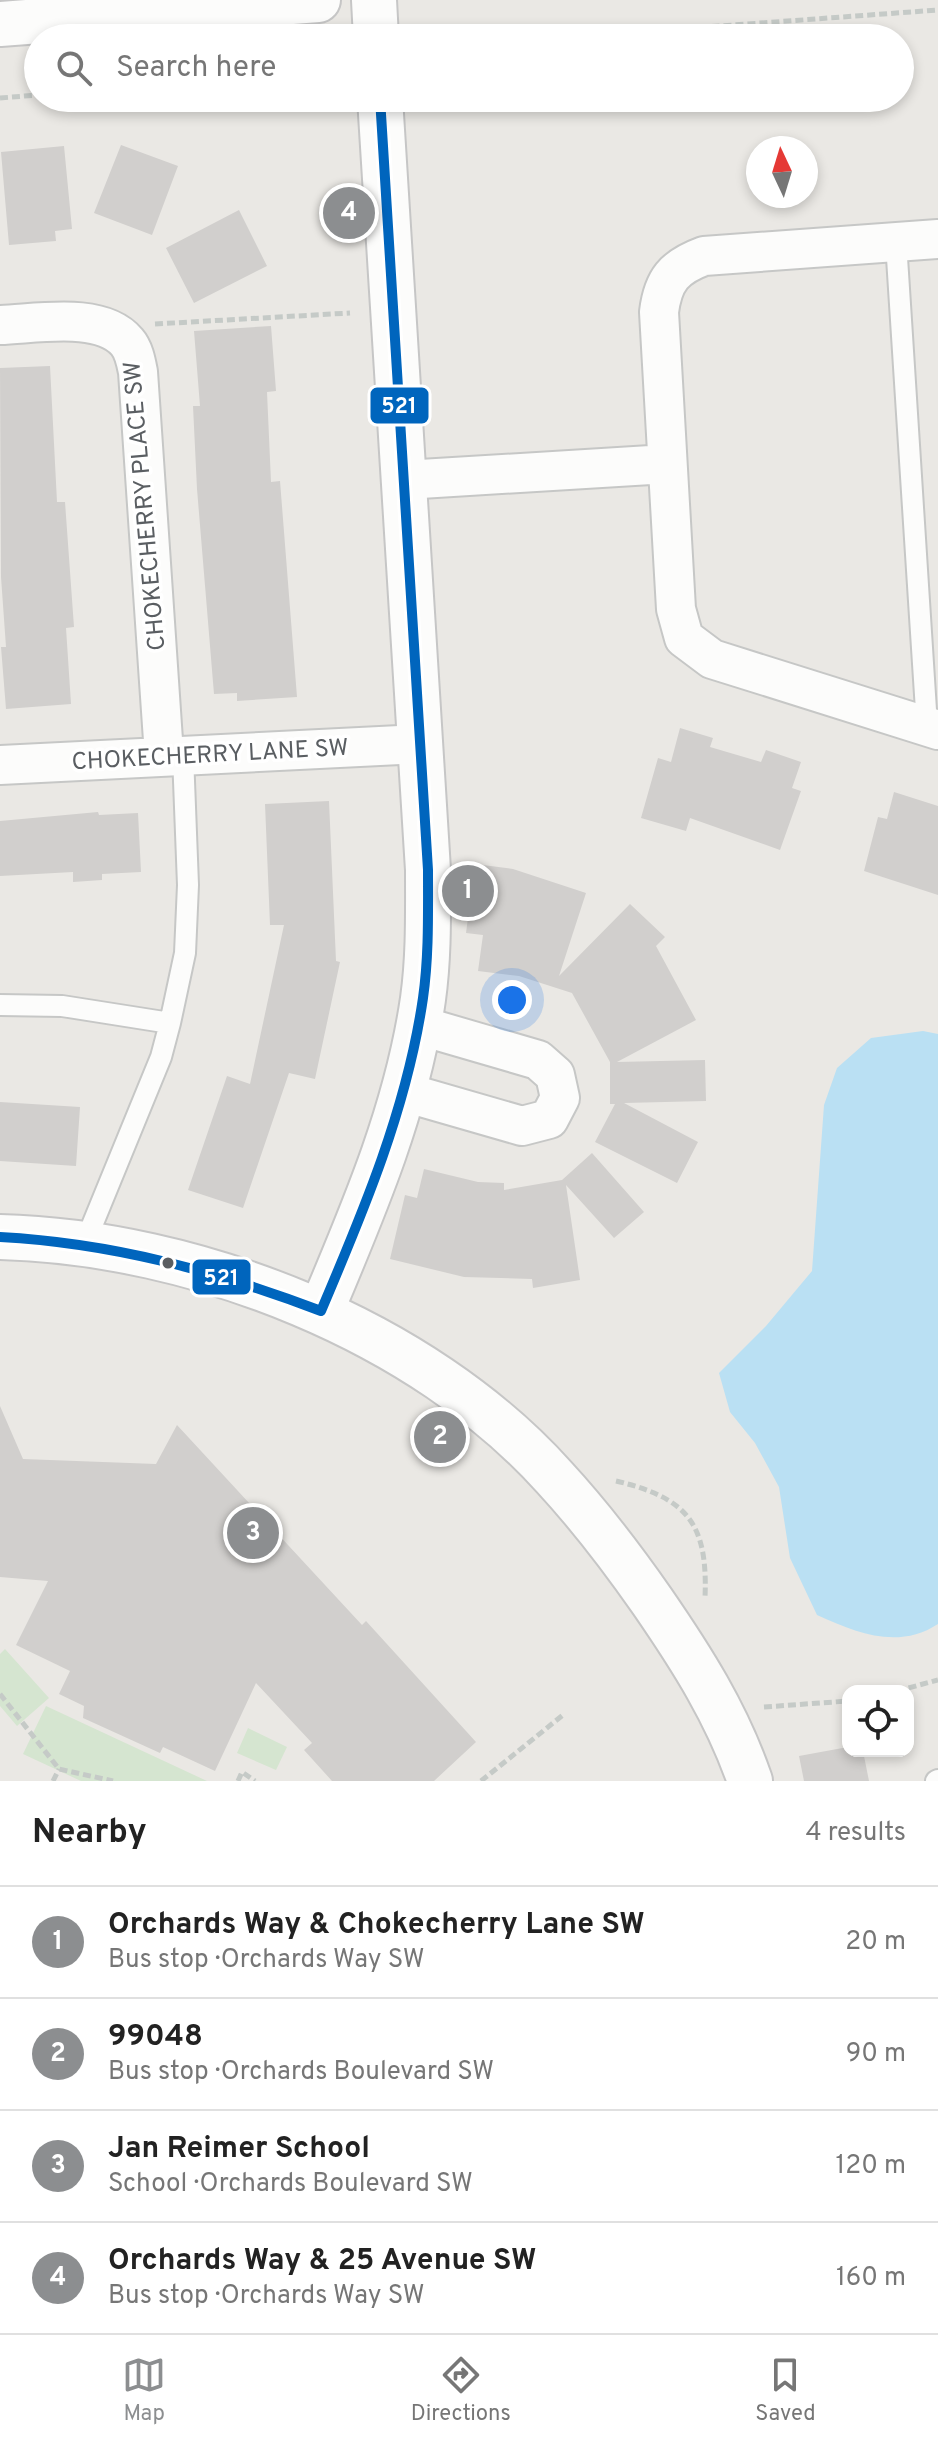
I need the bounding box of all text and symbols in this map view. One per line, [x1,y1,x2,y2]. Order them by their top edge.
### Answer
search box [24,24,914,112]
icon: search [52,46,96,90]
text: Search here [116,50,276,87]
north arrow [746,136,818,208]
pin: 4 [323,183,375,243]
street label: CHOKECHERRY PLACE SW [118,360,174,652]
line badge: 521 [369,386,430,425]
text: 521 [381,394,417,421]
street label: CHOKECHERRY LANE SW [71,734,349,778]
pin: 1 [442,861,494,921]
your location [492,980,532,1020]
unlabelled marker [160,1255,176,1271]
line badge: 521 [191,1258,252,1296]
text: 521 [203,1266,239,1293]
pin: 2 [414,1407,466,1467]
pin: 3 [227,1503,279,1563]
map controls [842,1685,914,1757]
button: locate [842,1685,914,1757]
text: Nearby [32,1812,147,1855]
text: 4 results [805,1817,906,1850]
text: Orchards Way & Chokecherry Lane SW [108,1907,645,1944]
text: 1 [53,1926,63,1959]
text: 20 m [845,1926,906,1959]
text: Bus stop · Orchards Way SW [108,1944,425,1977]
text: 99048 [108,2019,203,2056]
text: 2 [50,2038,66,2071]
text: 90 m [846,2038,906,2071]
text: Bus stop · Orchards Boulevard SW [108,2056,494,2089]
text: Jan Reimer School [108,2131,370,2168]
text: 3 [50,2150,66,2183]
text: 120 m [836,2150,906,2183]
text: School · Orchards Boulevard SW [108,2168,473,2201]
text: Orchards Way & 25 Avenue SW [108,2243,536,2280]
text: 4 [50,2262,66,2295]
text: 160 m [836,2262,906,2295]
text: Bus stop · Orchards Way SW [108,2280,425,2313]
tab: Map [122,2353,166,2428]
tab: Directions [411,2353,511,2428]
tab: Saved [755,2353,816,2428]

